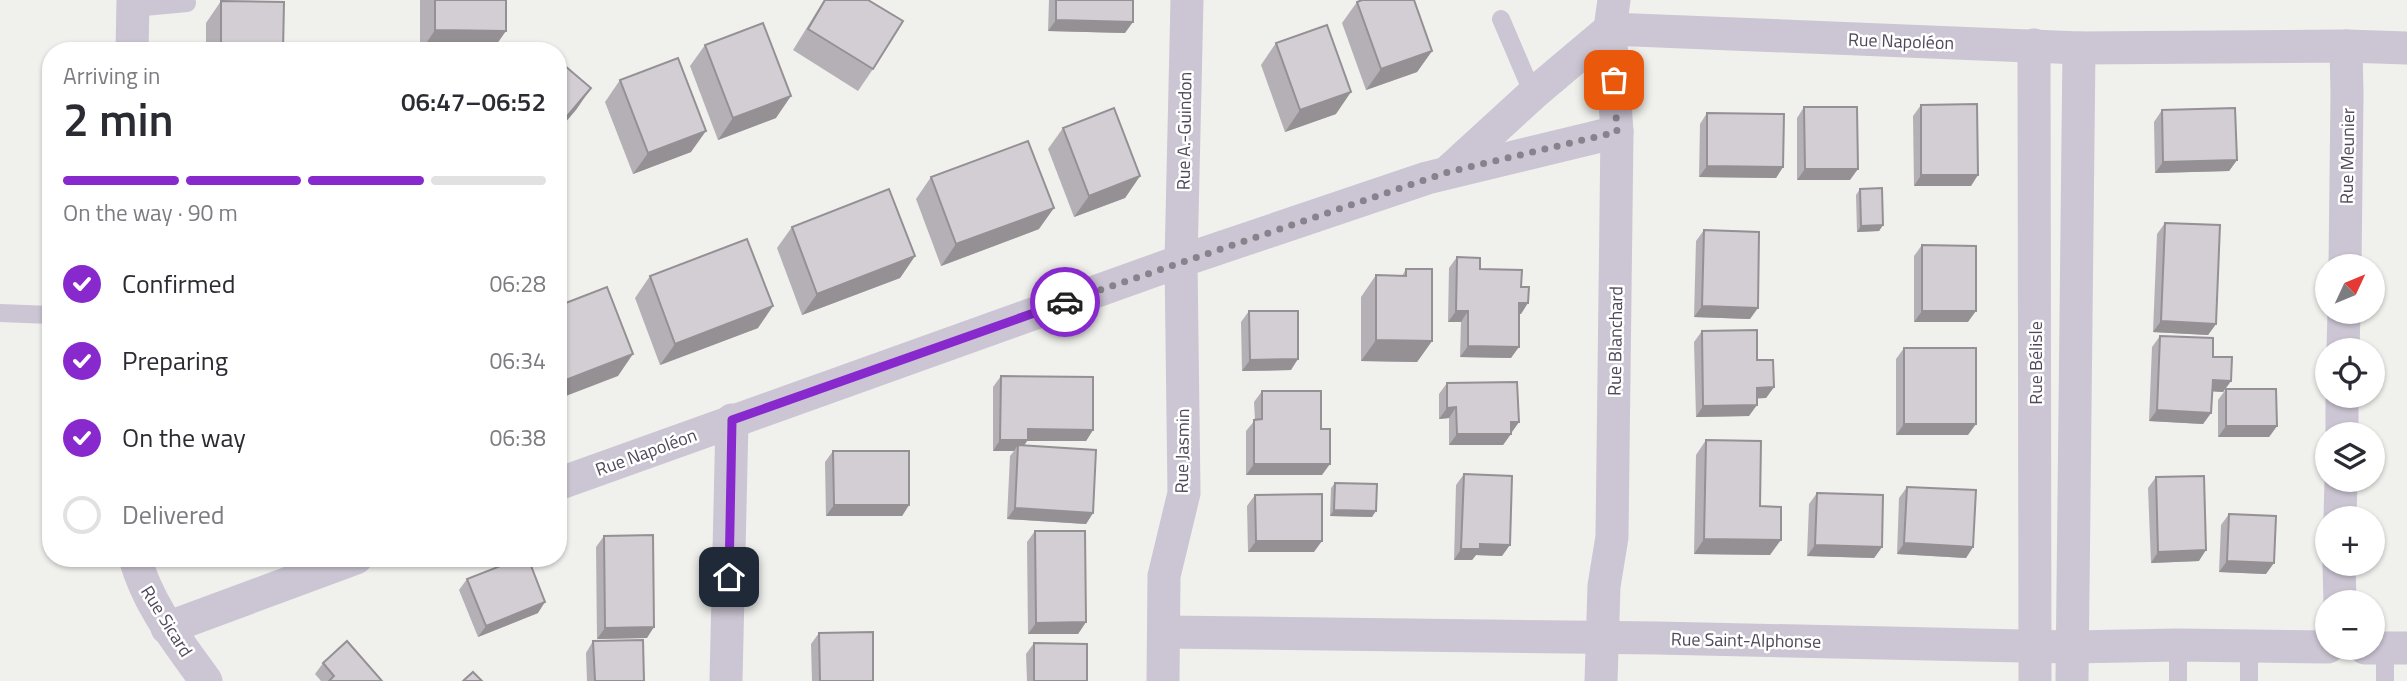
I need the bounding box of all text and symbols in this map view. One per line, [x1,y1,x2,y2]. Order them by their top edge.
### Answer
street label: Rue Napoléon [1847,26,1955,56]
pin [1584,50,1644,110]
text: Arriving in [63,58,160,93]
icon: bag [1595,61,1633,99]
street label: Rue A.-Guindon [1169,72,1199,190]
text: 06:47–06:52 [401,82,546,121]
text: 2 min [63,84,174,154]
street label: Rue Meunier [2333,108,2361,204]
text: On the way · 90 m [63,195,238,230]
north arrow [2315,254,2385,324]
map controls [2315,254,2385,660]
text: Confirmed [122,264,236,303]
icon: check [63,265,101,303]
text: 06:28 [489,266,546,301]
courier [1030,267,1100,337]
icon: car [1046,283,1084,321]
street label: Rue Blanchard [1601,286,1629,396]
street label: Rue Bélisle [2022,321,2049,405]
button: locate [2315,338,2385,408]
text: Preparing [122,341,228,380]
icon: check [63,342,101,380]
text: 06:34 [489,343,546,378]
street label: Rue Jasmin [1168,408,1196,494]
text: On the way [122,418,246,457]
icon: check [63,419,101,457]
text: 06:38 [489,420,546,455]
street label: Rue Napoléon [591,421,701,483]
button: layers [2315,422,2385,492]
text: Delivered [122,495,225,534]
button: + [2315,506,2385,576]
pin [699,547,759,607]
icon: home [710,558,748,596]
street label: Rue Sicard [134,580,200,662]
button: − [2315,590,2385,660]
street label: Rue Saint-Alphonse [1671,625,1821,655]

